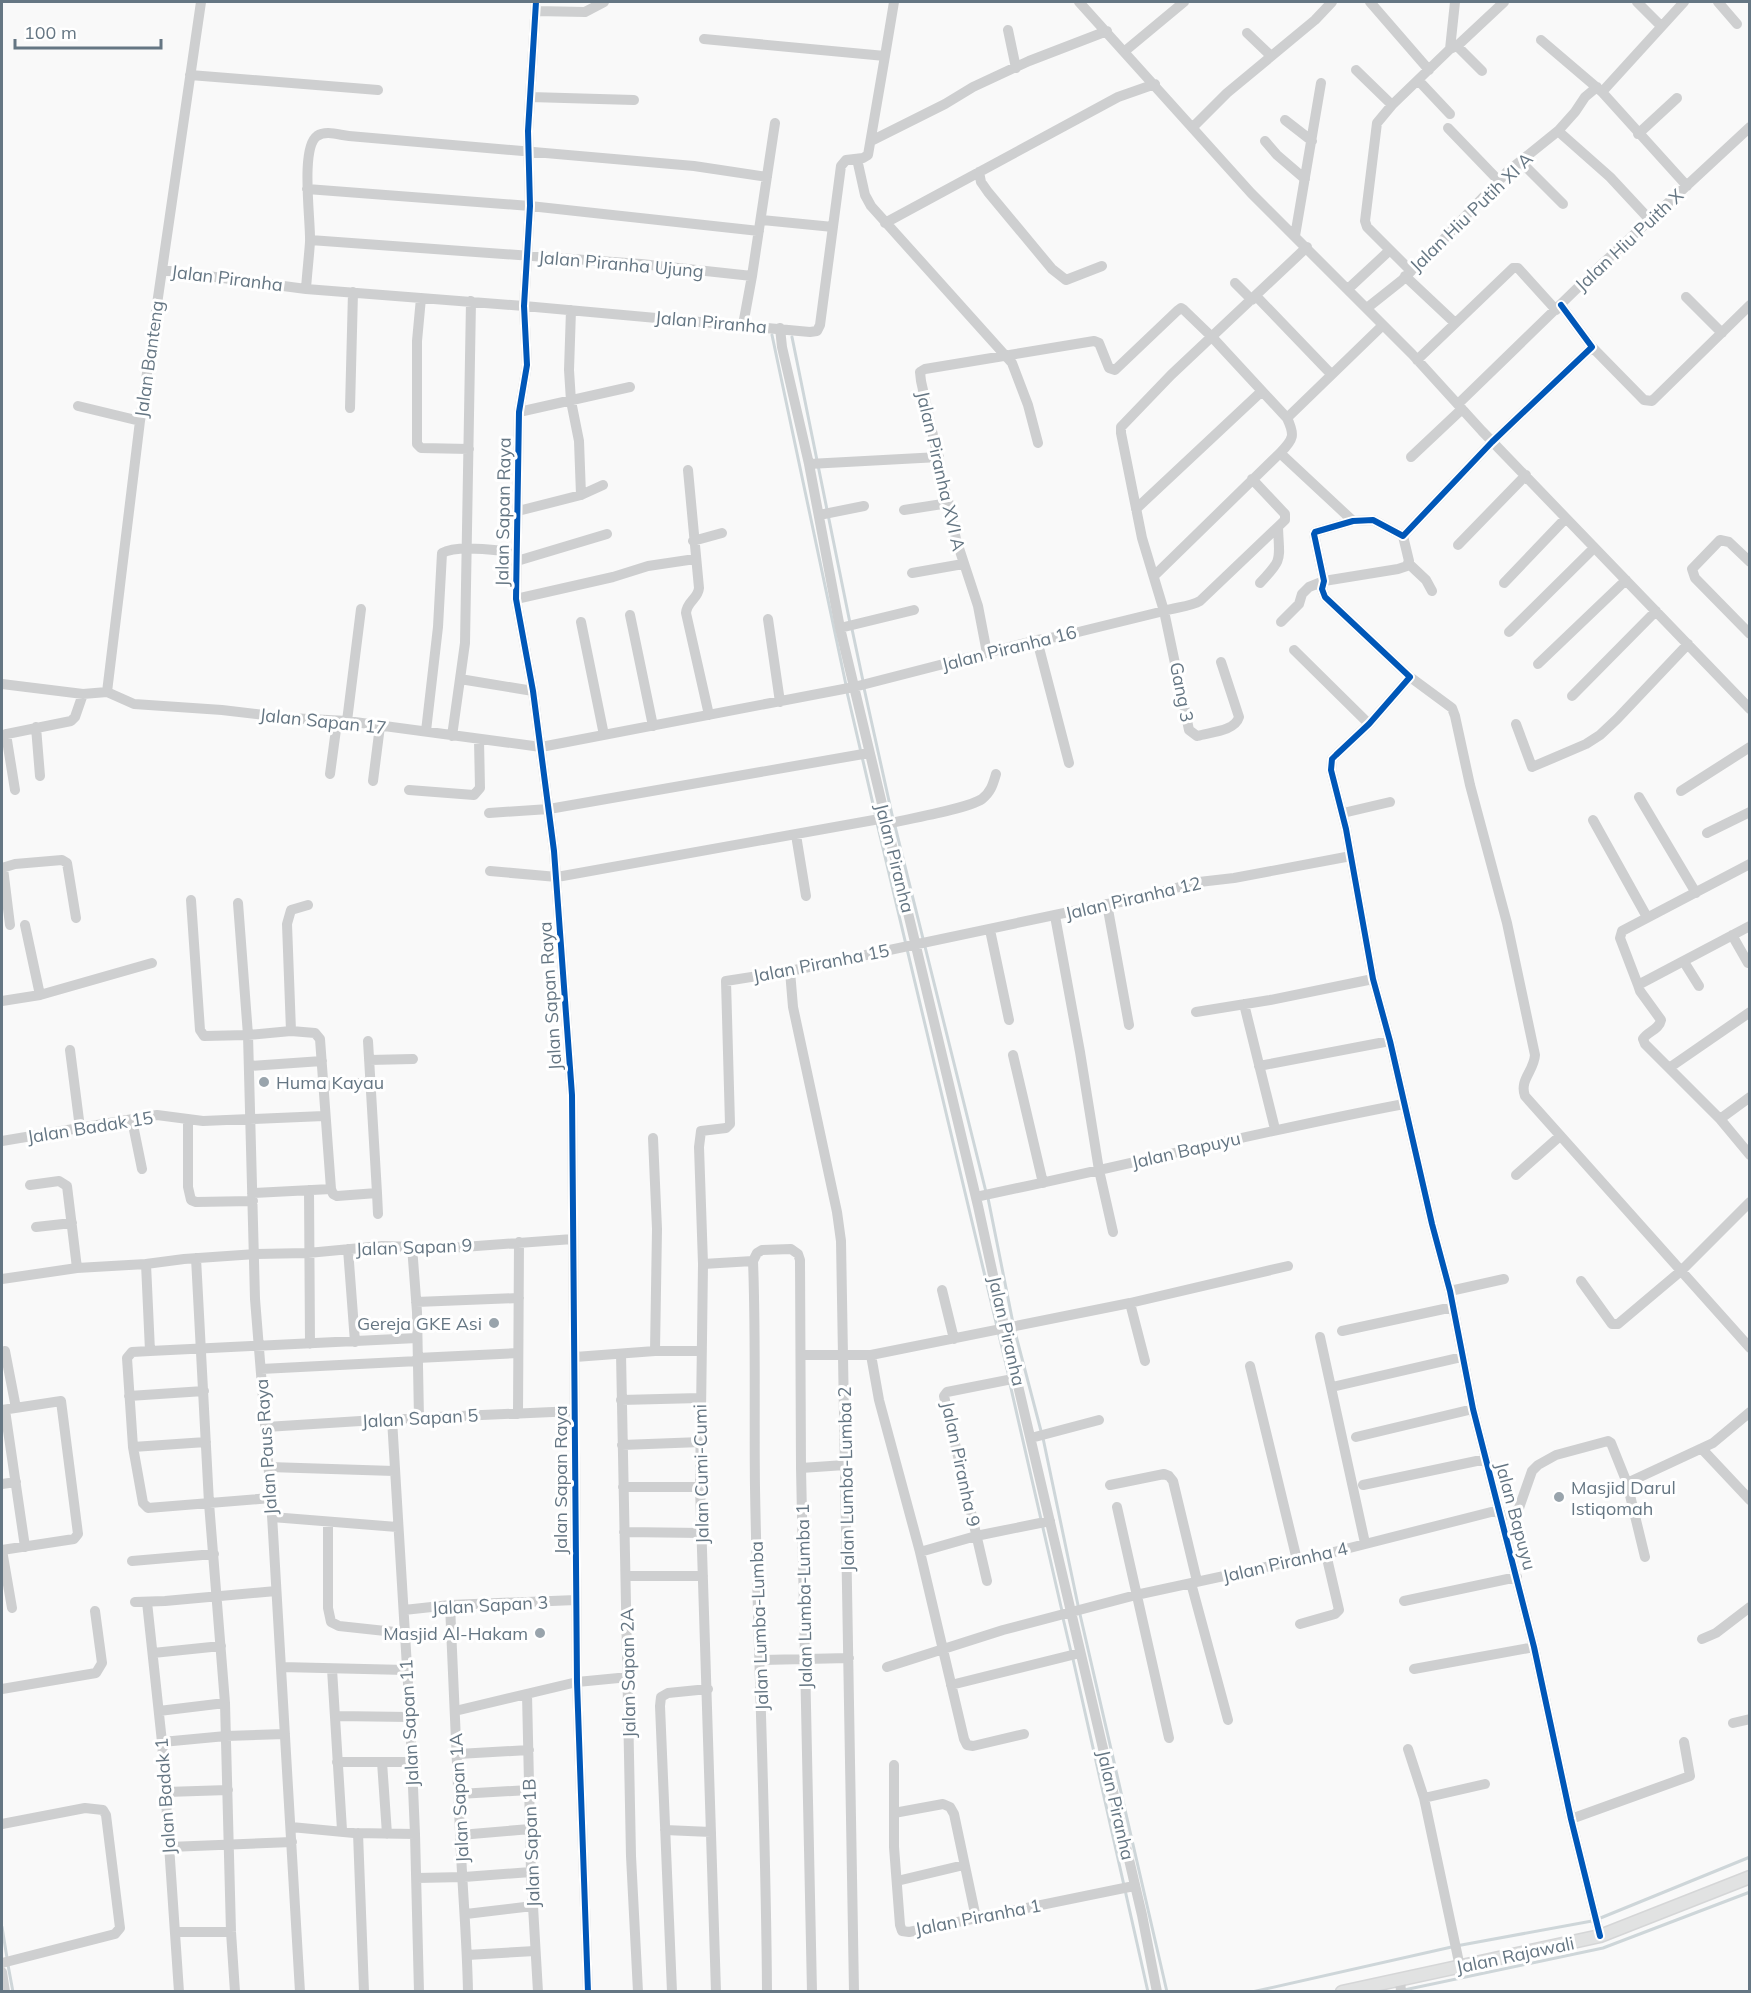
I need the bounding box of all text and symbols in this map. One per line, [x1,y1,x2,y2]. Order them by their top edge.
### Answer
scale bar [15,12,160,50]
text: 100 m [24,21,77,44]
street label: Jalan Hiu Putih XI A [1405,147,1537,277]
street label: Jalan Hiu Puith X [1570,184,1688,296]
street label: Jalan Piranha Ujung [537,245,705,283]
street label: Jalan Piranha [170,260,284,296]
street label: Jalan Banteng [129,299,169,419]
street label: Jalan Piranha [654,306,768,338]
street label: Jalan Piranha XVI A [911,389,971,553]
street label: Jalan Sapan Raya [490,437,516,587]
street label: Jalan Piranha 16 [939,620,1079,676]
street label: Gang 3 [1165,660,1199,724]
street label: Jalan Sapan 17 [258,703,388,739]
street label: Jalan Piranha [870,801,920,915]
street label: Jalan Piranha 12 [1063,871,1203,925]
street label: Jalan Sapan Raya [533,921,567,1071]
street label: Jalan Piranha 15 [751,938,891,988]
place label: Huma Kayau [276,1071,384,1094]
marker: Huma Kayau [257,1075,271,1089]
street label: Jalan Badak 15 [25,1106,155,1148]
street label: Jalan Bapuyu [1129,1126,1243,1174]
street label: Jalan Sapan 9 [355,1233,473,1261]
street label: Jalan Piranha [983,1274,1031,1388]
place label: Gereja GKE Asi [357,1312,482,1335]
marker: Gereja GKE Asi [487,1316,501,1330]
street label: Jalan Paus Raya [250,1378,282,1516]
street label: Jalan Lumba-Lumba 2 [833,1386,859,1572]
street label: Jalan Piranha 9 [936,1399,986,1529]
street label: Jalan Sapan 5 [361,1403,479,1433]
street label: Jalan Cumi-Cumi [688,1404,714,1544]
street label: Jalan Sapan Raya [549,1405,572,1555]
street label: Jalan Bapuyu [1490,1459,1542,1573]
place label: Masjid Darul Istiqomah [1571,1476,1676,1520]
marker: Masjid Darul Istiqomah [1552,1490,1566,1504]
street label: Jalan Lumba-Lumba 1 [791,1503,817,1689]
street label: Jalan Piranha 4 [1220,1536,1350,1588]
street label: Jalan Lumba-Lumba [745,1541,773,1711]
street label: Jalan Sapan 3 [431,1590,549,1620]
street label: Jalan Sapan 2A [615,1608,641,1738]
place label: Masjid Al-Hakam [383,1622,528,1645]
marker: Masjid Al-Hakam [533,1626,547,1640]
street label: Jalan Sapan 11 [394,1659,424,1787]
street label: Jalan Sapan 1A [444,1733,474,1863]
street label: Jalan Badak 1 [149,1737,181,1855]
street label: Jalan Piranha [1092,1748,1140,1862]
street label: Jalan Sapan 1B [517,1778,545,1908]
street label: Jalan Piranha 1 [913,1894,1043,1940]
street label: Jalan Rajawali [1454,1931,1576,1979]

